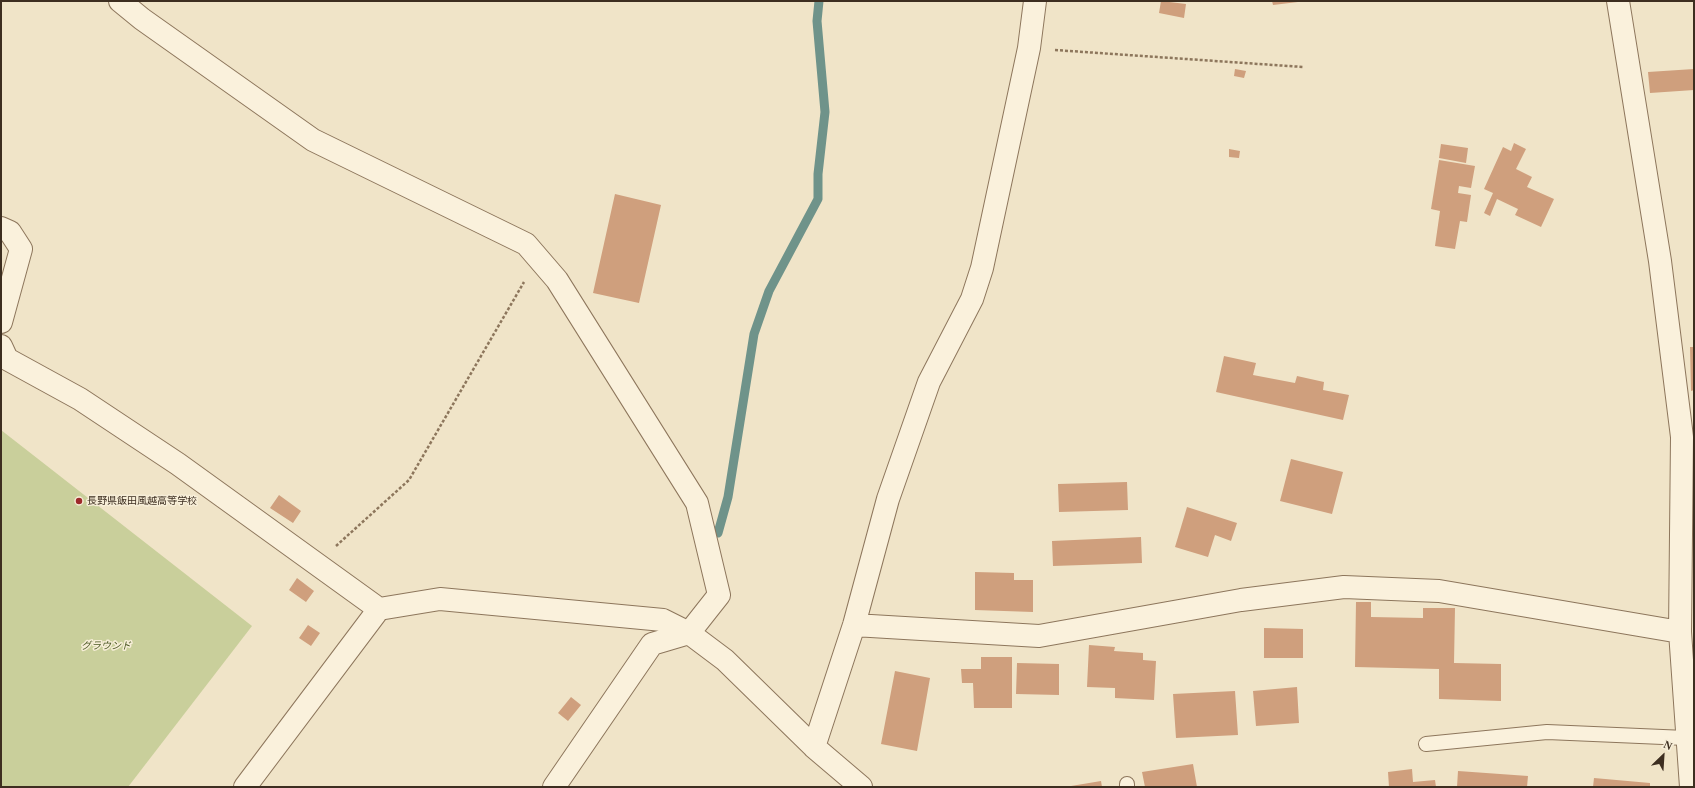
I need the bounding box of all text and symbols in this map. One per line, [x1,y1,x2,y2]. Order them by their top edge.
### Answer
place label: 長野県飯田風越高等学校 [87,495,197,507]
marker: 長野県飯田風越高等学校 [74,496,84,506]
park label: グラウンド [81,640,131,652]
north arrow [1643,736,1683,776]
text: N [1662,738,1674,752]

